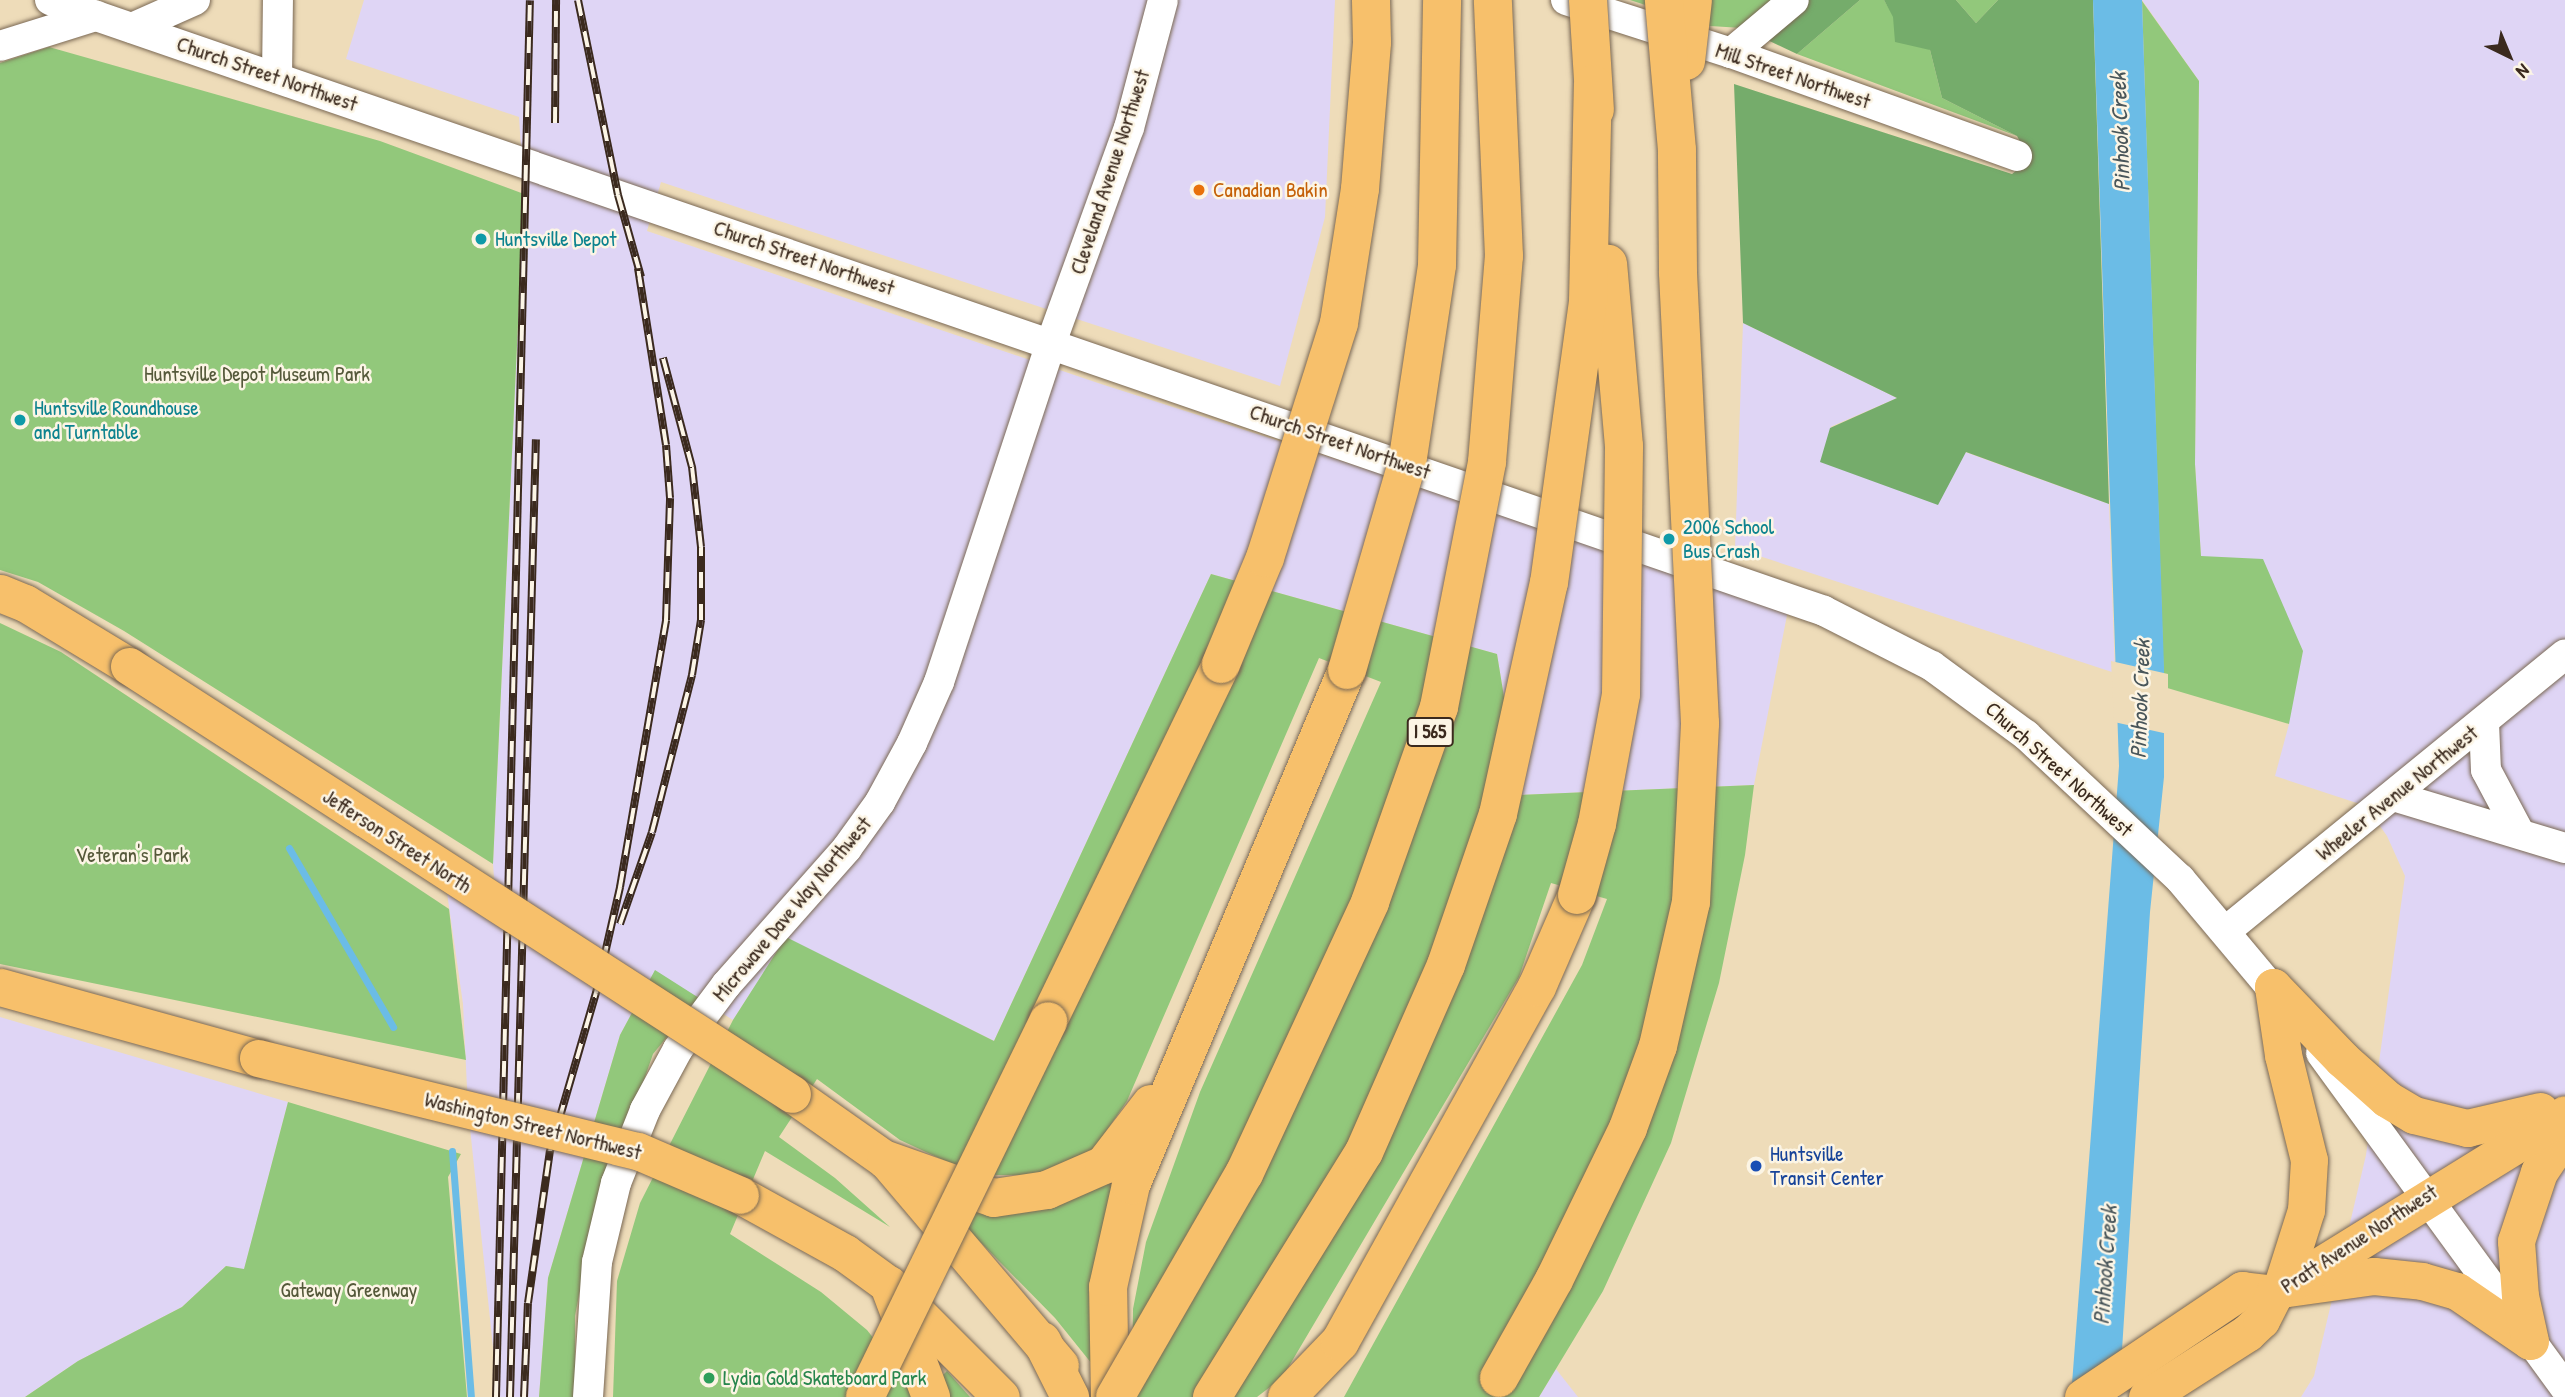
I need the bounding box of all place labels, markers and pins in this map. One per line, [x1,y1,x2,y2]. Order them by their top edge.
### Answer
place label: Canadian Bakin [1213,177,1328,203]
marker: Canadian Bakin [1191,182,1207,198]
place label: Huntsville Depot [495,226,616,252]
marker: Huntsville Depot [473,231,489,247]
place label: Huntsville Roundhouse and Turntable [34,395,199,445]
marker: Huntsville Roundhouse and Turntable [12,412,28,428]
place label: 2006 School Bus Crash [1683,514,1774,564]
marker: 2006 School Bus Crash [1661,531,1677,547]
place label: Huntsville Transit Center [1770,1141,1884,1191]
marker: Huntsville Transit Center [1748,1158,1764,1174]
place label: Lydia Gold Skateboard Park [723,1365,927,1391]
marker: Lydia Gold Skateboard Park [701,1370,717,1386]

